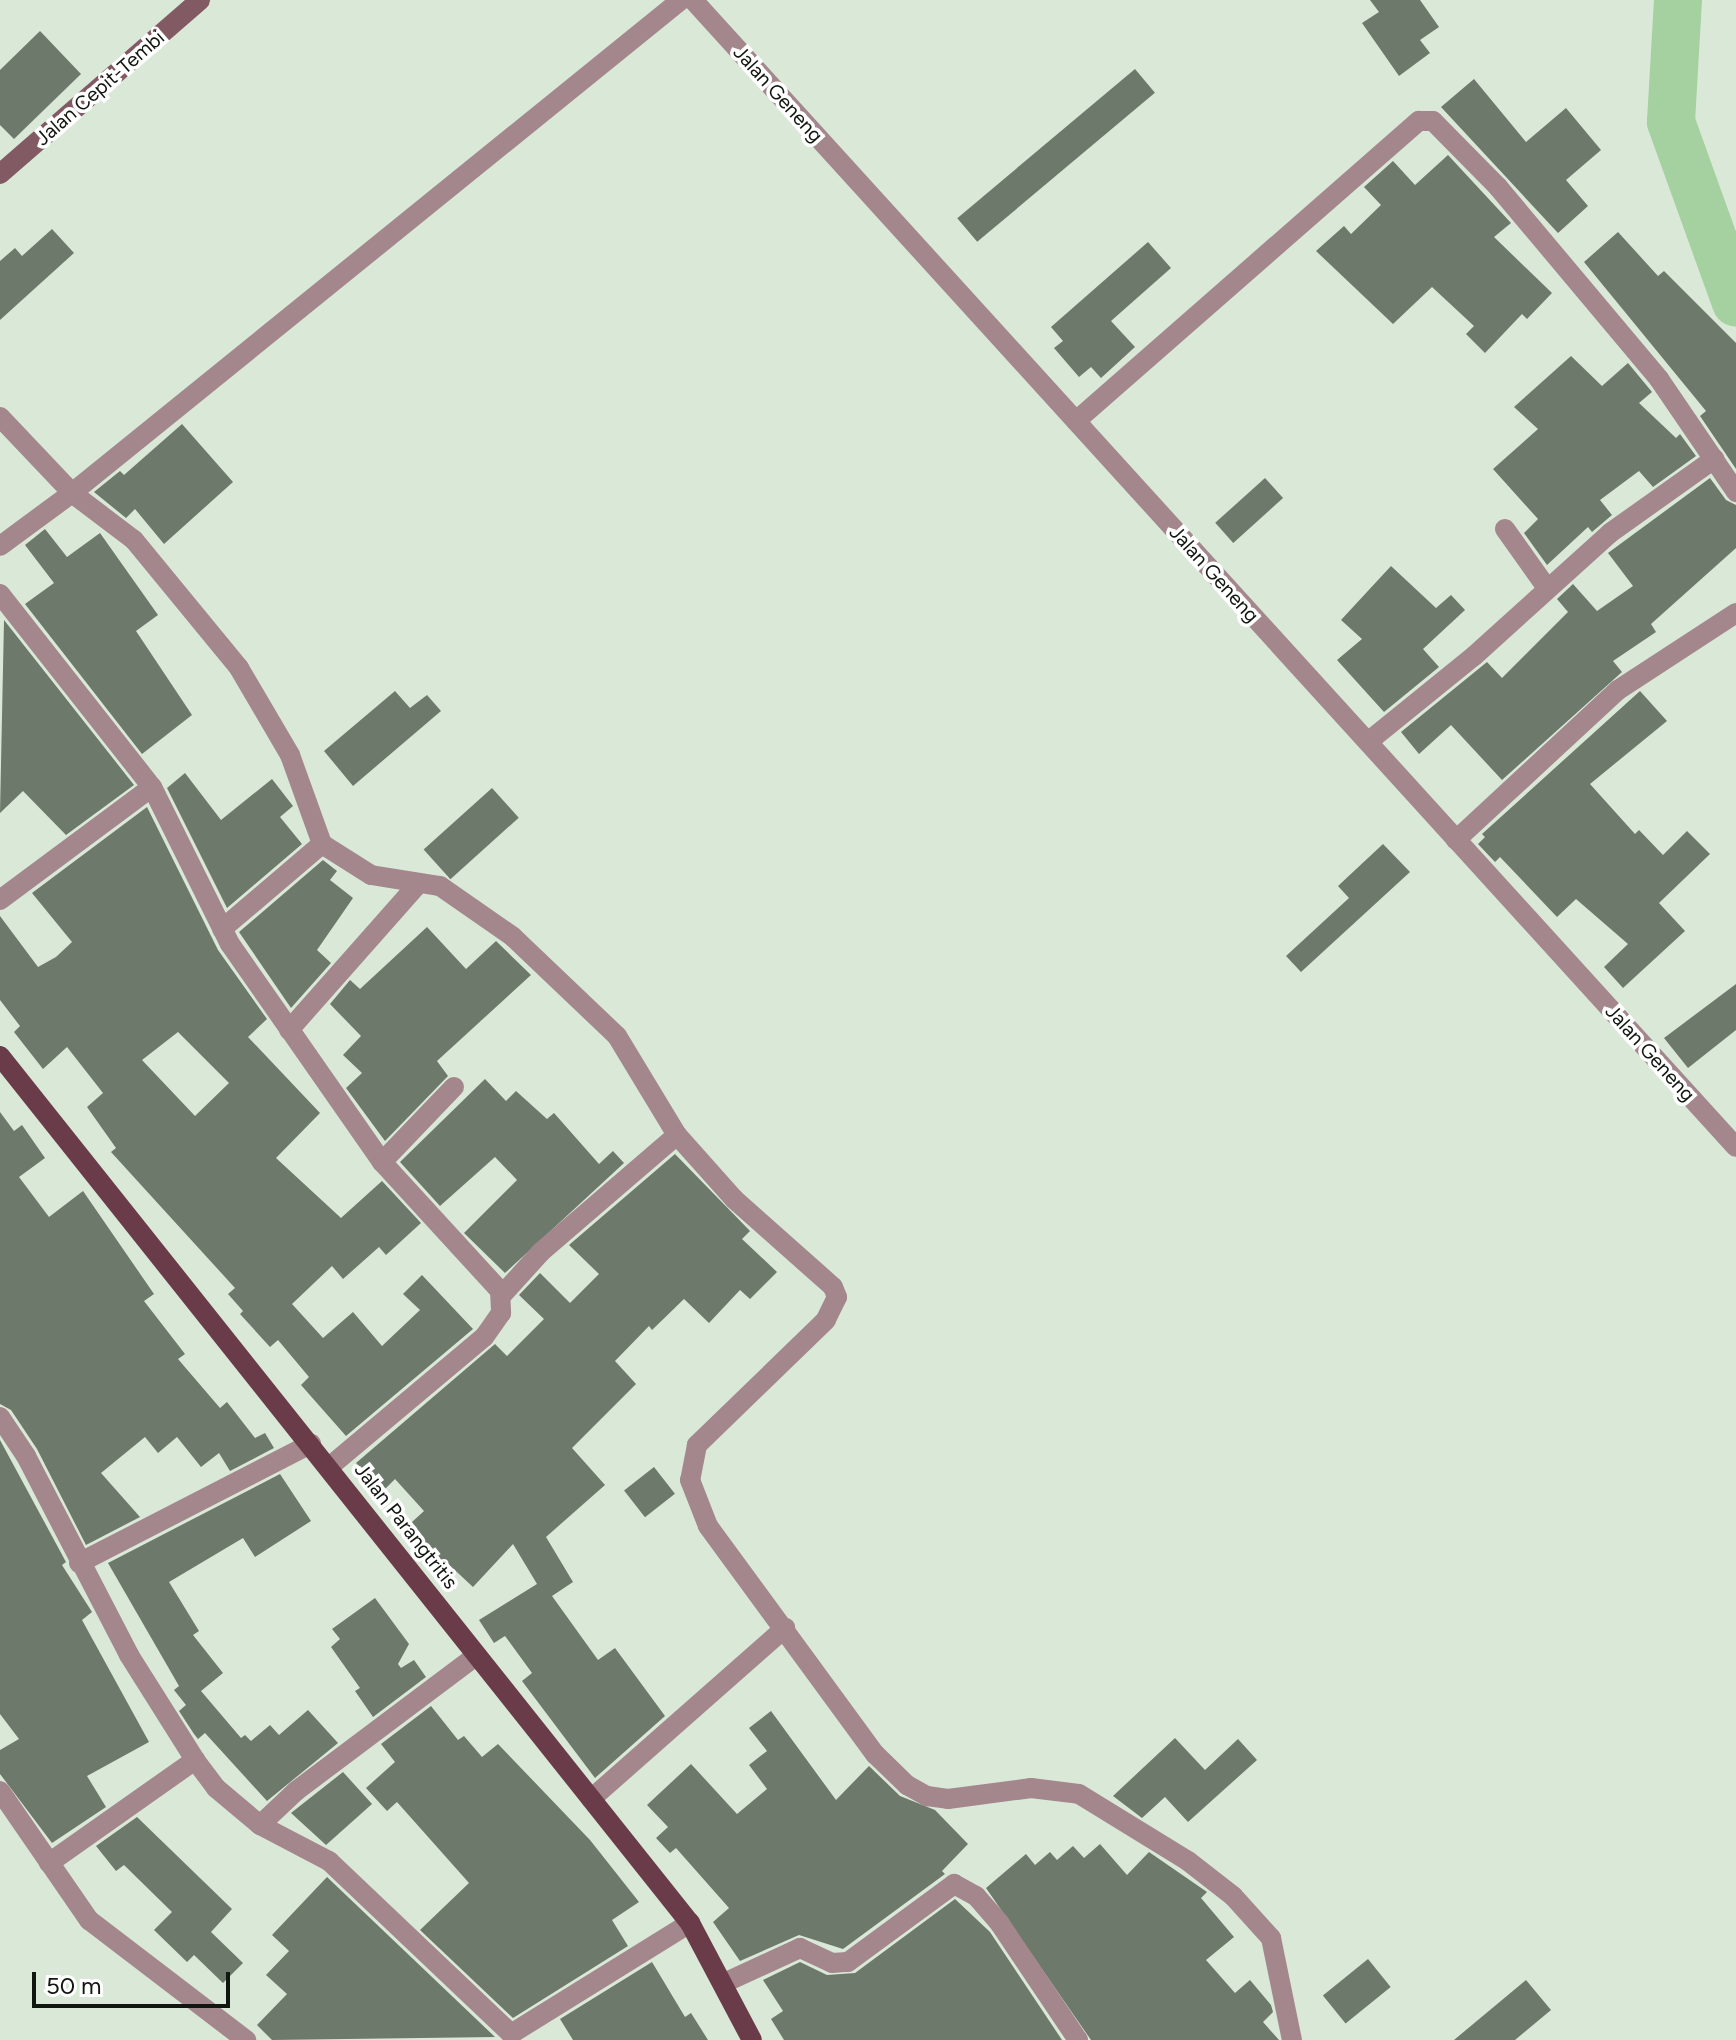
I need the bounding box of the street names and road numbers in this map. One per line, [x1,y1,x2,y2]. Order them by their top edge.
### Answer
street label: Jalan Cepit-Tembi [31,25,169,151]
street label: Jalan Geneng [728,41,828,147]
street label: Jalan Geneng [1164,521,1264,627]
street label: Jalan Geneng [1600,1000,1700,1106]
street label: Jalan Parangtritis [349,1458,463,1594]

